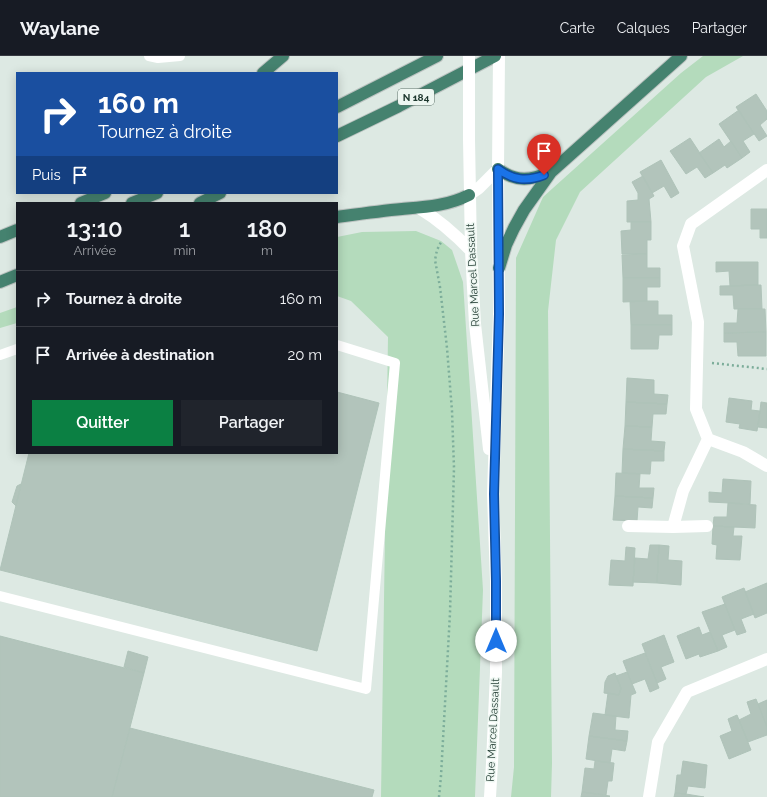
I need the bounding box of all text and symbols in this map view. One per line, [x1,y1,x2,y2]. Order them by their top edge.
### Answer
text: Waylane [20,17,100,39]
text: Carte [560,20,595,36]
text: Calques [617,20,670,36]
text: Partager [692,20,747,36]
text: 160 m [98,87,179,120]
icon: right [32,88,84,140]
road number: N 184 [398,89,434,105]
text: Tournez à droite [98,121,232,142]
pin [527,134,561,175]
icon: arrive [533,140,555,162]
icon: arrive [69,164,91,186]
text: Puis [32,166,61,184]
text: 13:10 [67,214,123,243]
text: 1 [179,214,190,243]
text: 180 [247,214,287,243]
street label: Rue Marcel Dassault [464,223,482,327]
text: Arrivée [73,243,116,258]
text: min [174,243,196,258]
text: m [261,243,273,258]
icon: right [32,288,54,310]
text: Tournez à droite [66,290,182,308]
text: 160 m [280,290,322,308]
icon: arrive [32,344,54,366]
text: Arrivée à destination [66,346,214,364]
text: 20 m [287,346,322,364]
button: Quitter [32,400,173,446]
button: Partager [181,400,322,446]
position arrow [475,620,517,662]
street label: Rue Marcel Dassault [484,678,502,782]

